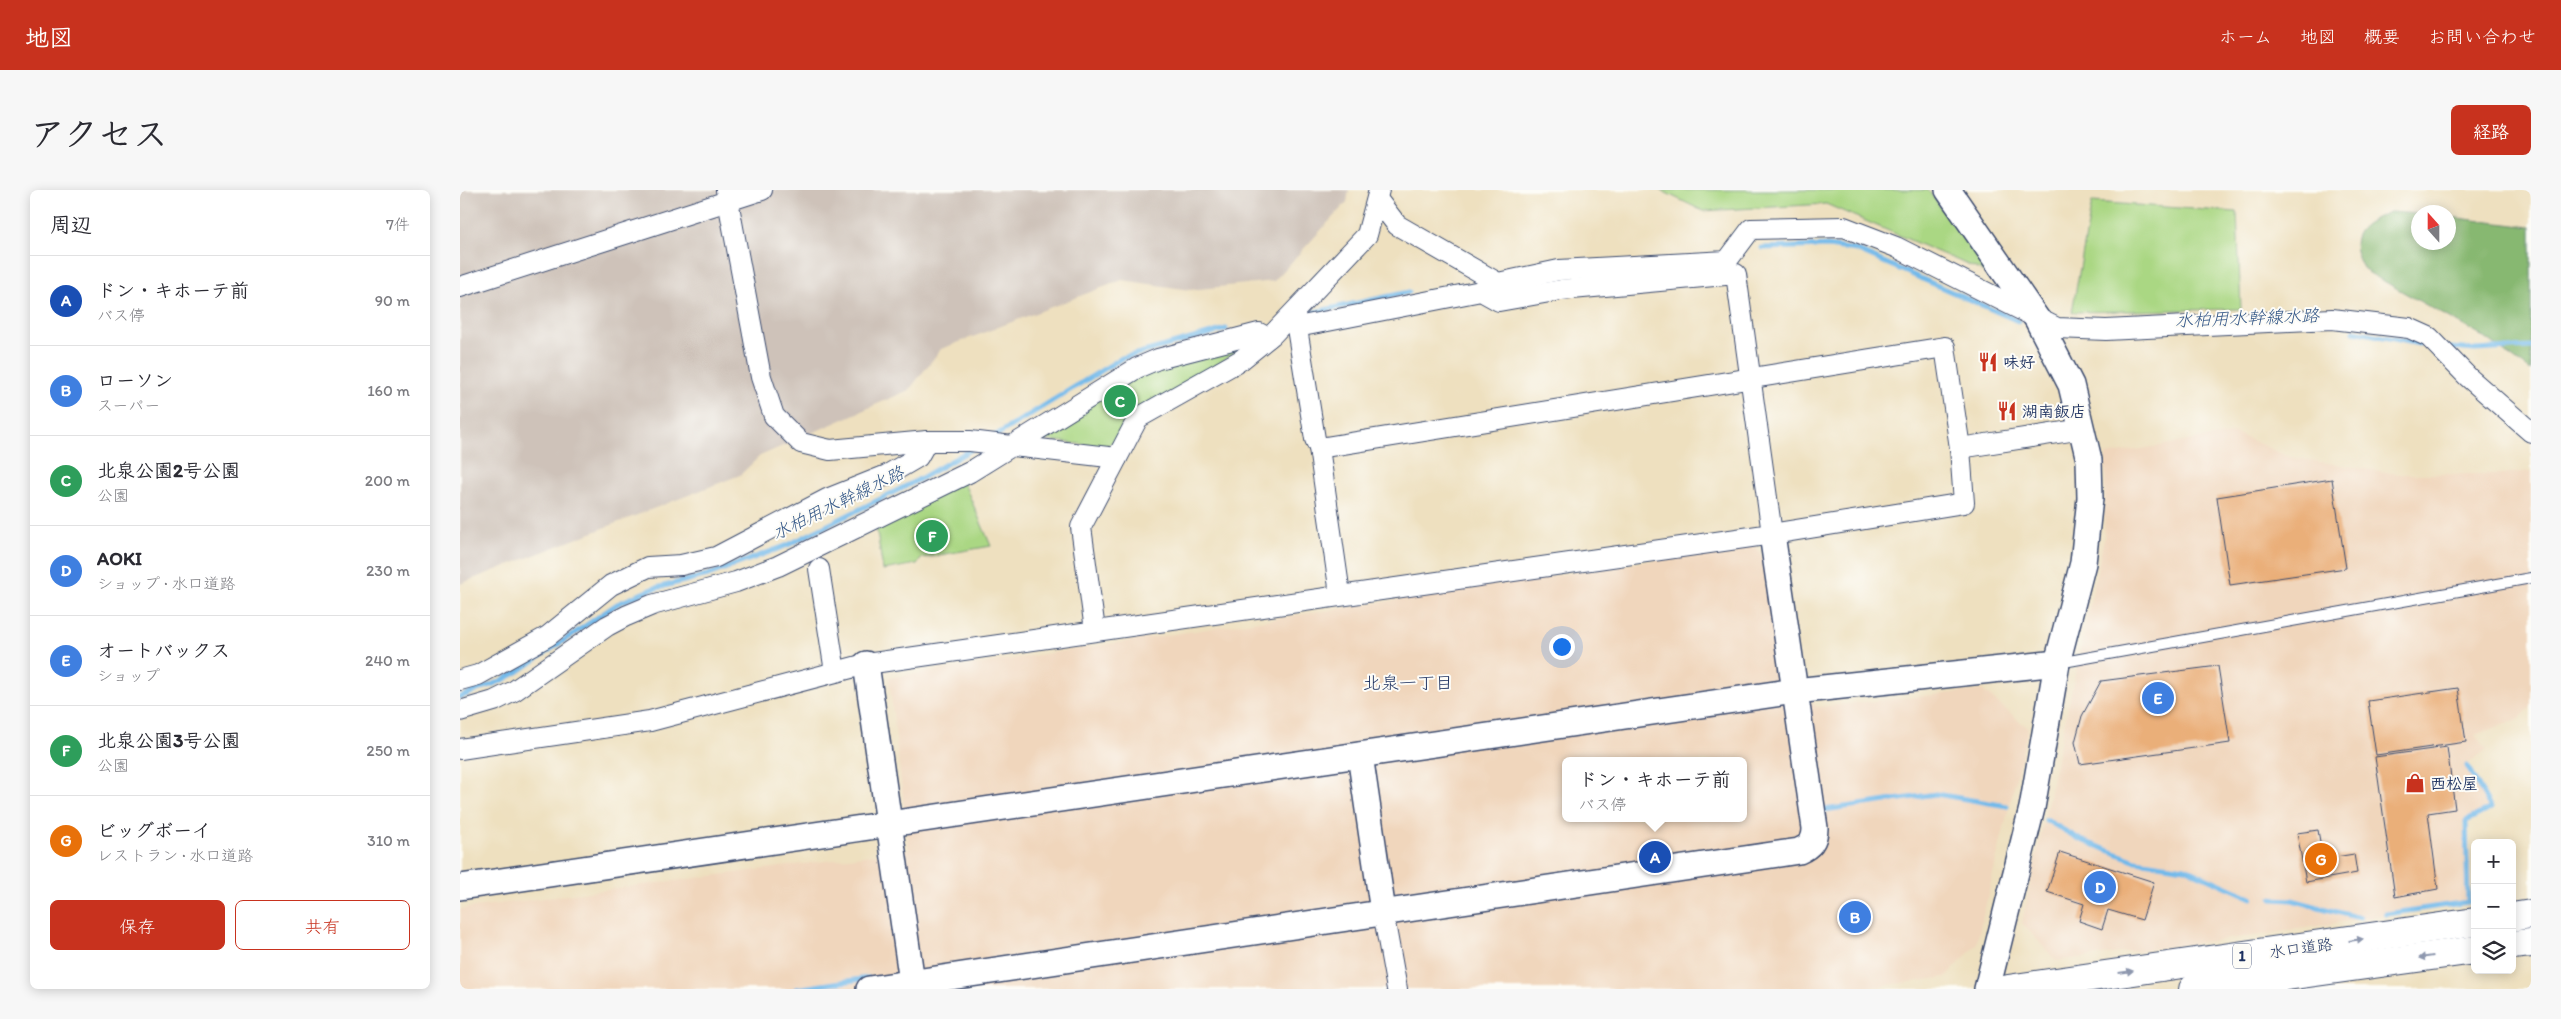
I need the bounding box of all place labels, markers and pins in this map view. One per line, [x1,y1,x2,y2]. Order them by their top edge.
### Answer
restaurant icon: 味好 [1977,351,1999,373]
place label: 味好 [2003,353,2035,372]
pin: C [1104,382,1136,420]
restaurant icon: 湖南飯店 [1996,400,2018,422]
place label: 湖南飯店 [2022,402,2086,421]
pin: F [916,517,948,555]
pin: E [2142,679,2174,717]
shop icon: 西松屋 [2404,772,2426,794]
place label: 西松屋 [2430,774,2478,793]
pin: A [1639,838,1671,876]
pin: G [2305,840,2337,878]
pin: D [2084,868,2116,906]
pin: B [1839,898,1871,936]

